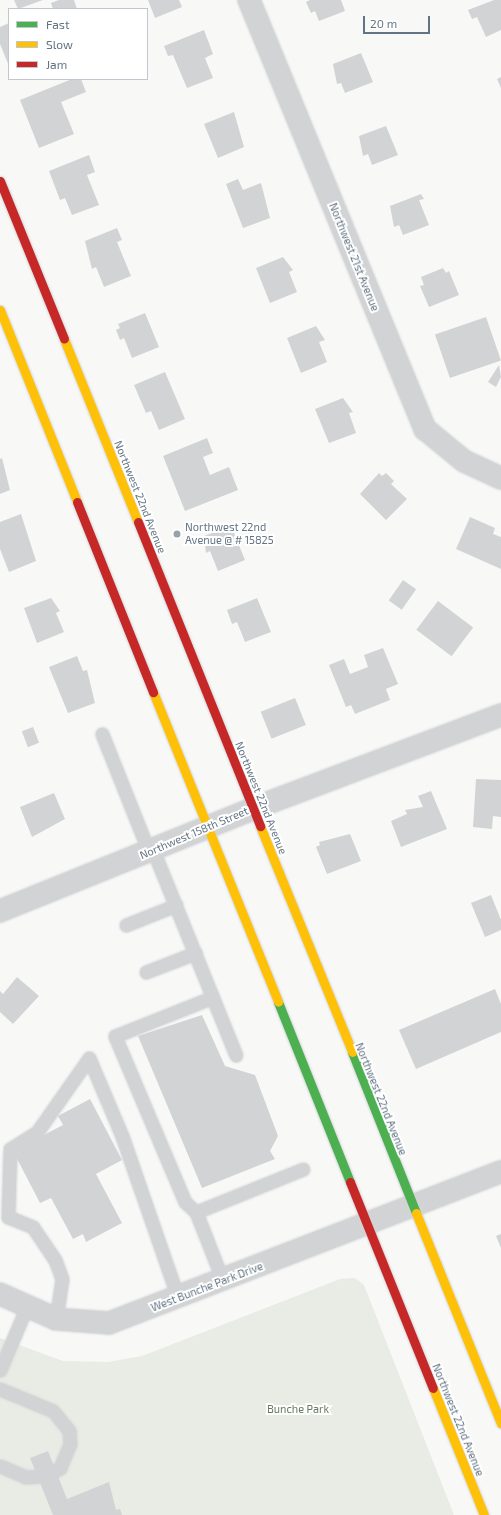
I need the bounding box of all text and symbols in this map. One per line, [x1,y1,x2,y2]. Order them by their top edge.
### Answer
legend [8,8,148,80]
scale bar [365,8,432,34]
text: 20 m [370,16,397,30]
text: Fast [46,17,69,31]
text: Slow [46,37,73,51]
text: Jam [46,57,67,71]
street label: Northwest 21st Avenue [326,201,382,313]
street label: Northwest 22nd Avenue [111,439,169,555]
place label: Northwest 22nd Avenue @ # 15825 [185,521,274,547]
marker: Northwest 22nd Avenue @ # 15825 [172,529,182,539]
street label: Northwest 22nd Avenue [232,740,290,856]
street label: Northwest 158th Street [138,804,250,862]
street label: Northwest 22nd Avenue [352,1041,410,1157]
street label: West Bunche Park Drive [149,1260,265,1314]
street label: Northwest 22nd Avenue [429,1362,487,1478]
park label: Bunche Park [267,1402,329,1416]

